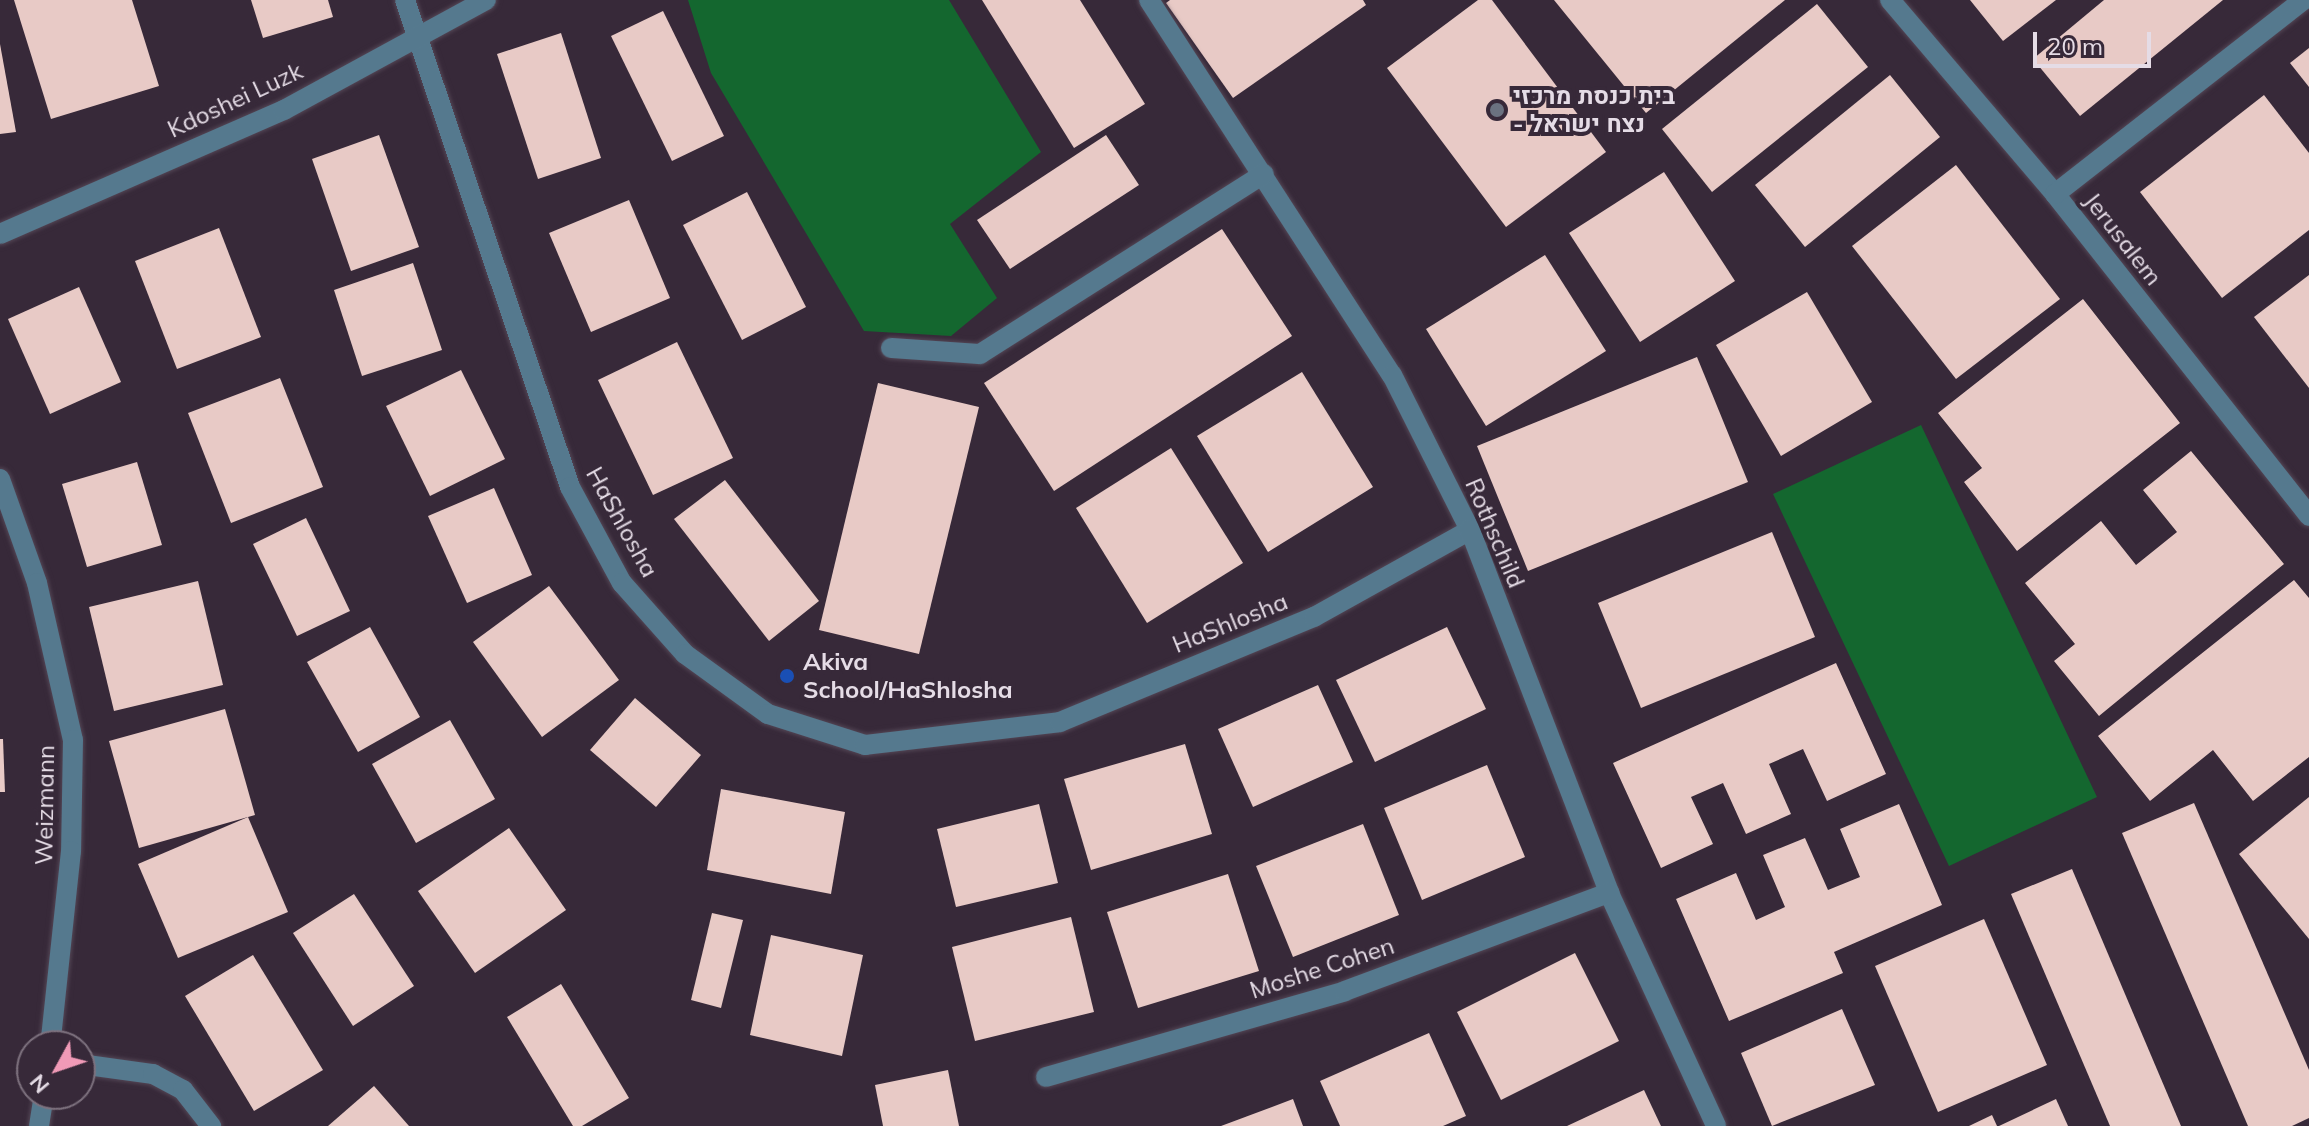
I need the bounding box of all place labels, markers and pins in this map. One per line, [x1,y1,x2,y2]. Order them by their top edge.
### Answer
place label: בית כנסת מרכזי - נצח ישראל [1513,82,1675,138]
marker: בית כנסת מרכזי - נצח ישראל [1488,101,1506,119]
place label: Akiva School/HaShlosha [803,648,1013,704]
marker: Akiva School/HaShlosha [778,667,796,685]

